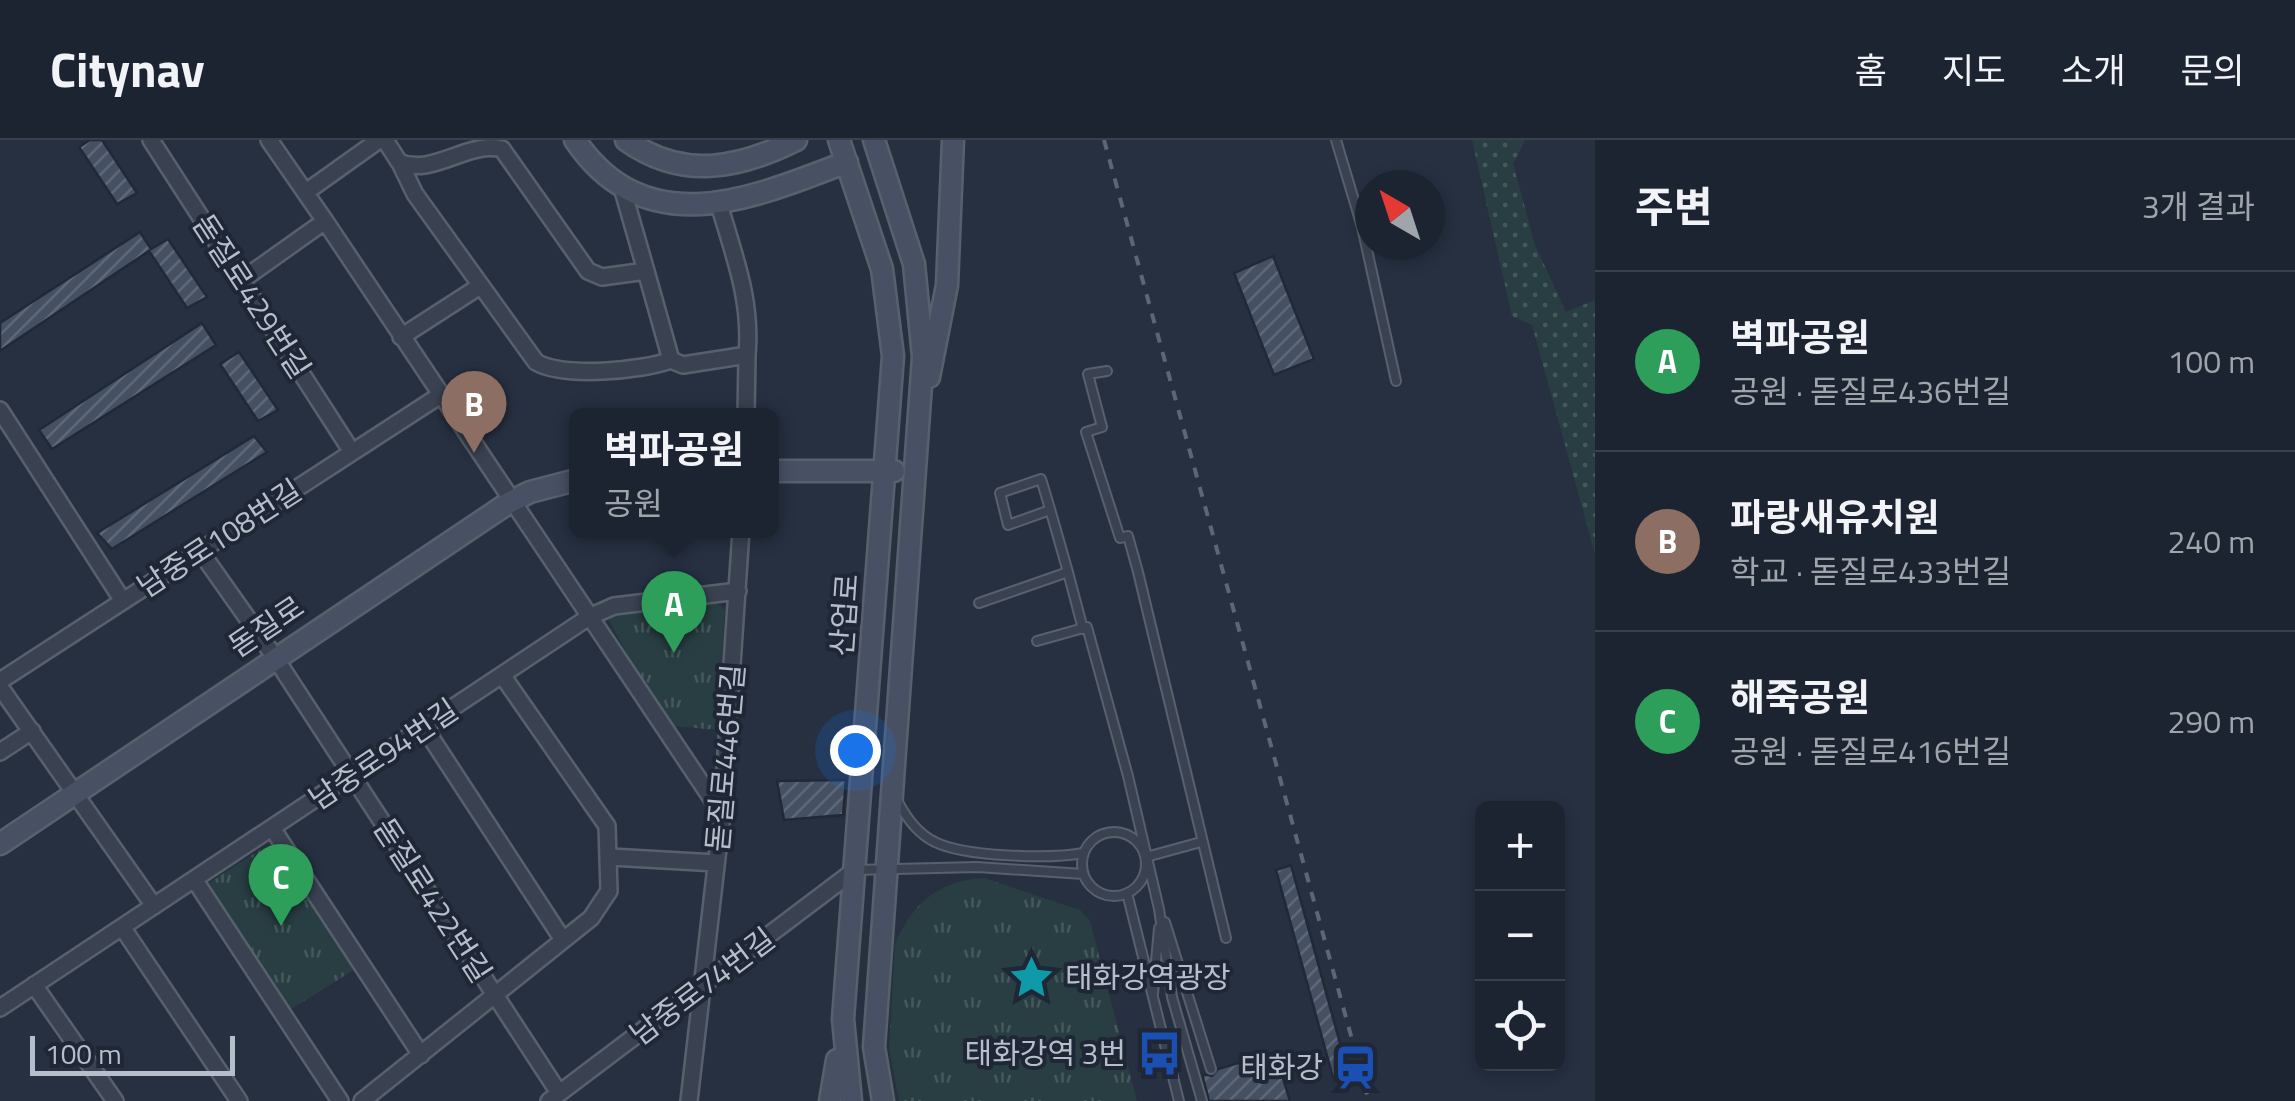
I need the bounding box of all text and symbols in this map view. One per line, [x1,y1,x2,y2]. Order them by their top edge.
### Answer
text: Citynav [50,33,205,106]
text: 홈 [1855,43,1887,97]
text: 지도 [1942,43,2006,97]
text: 소개 [2061,43,2126,97]
text: 문의 [2181,43,2245,97]
north arrow [1355,170,1445,260]
text: 주변 [1635,174,1712,238]
text: 3개 결과 [2142,182,2255,230]
street label: 돋질로429번길 [181,204,323,388]
text: 벽파공원 [1730,308,1870,366]
text: A [1658,337,1677,385]
text: 100 m [2167,337,2255,385]
text: 공원 · 돋질로436번길 [1730,367,2011,415]
pin: B [442,370,506,453]
popup [569,408,779,538]
text: 벽파공원 [604,420,744,478]
street label: 남중로108번길 [127,467,311,609]
text: 공원 [604,479,663,527]
text: 파랑새유치원 [1730,488,1940,546]
text: B [1658,517,1677,565]
text: 240 m [2167,517,2255,565]
text: 학교 · 돋질로433번길 [1730,547,2011,595]
pin: A [642,570,706,653]
street label: 산업로 [818,572,870,658]
street label: 돋질로 [219,584,313,668]
street label: 돋질로446번길 [694,662,756,854]
text: 해죽공원 [1730,668,1870,726]
street label: 남중로94번길 [299,687,467,821]
text: C [1659,697,1676,745]
text: 290 m [2167,697,2255,745]
your location [830,725,881,776]
text: 공원 · 돋질로416번길 [1730,727,2011,775]
map controls [1475,801,1565,1071]
button: + [1475,801,1565,891]
street label: 돋질로422번길 [362,808,504,992]
pin: C [248,844,314,926]
button: − [1475,891,1565,981]
street label: 남중로74번길 [620,916,784,1056]
place icon: 태화강역광장 [1008,953,1056,1001]
place label: 태화강역광장 [1065,954,1231,1000]
button: locate [1475,981,1565,1071]
bus stop icon: 태화강역 3번 [1135,1029,1183,1077]
place label: 태화강역 3번 [965,1030,1126,1076]
scale bar [30,1031,235,1076]
text: 100 m [45,1032,122,1075]
station icon: 태화강 [1332,1043,1380,1091]
place label: 태화강 [1240,1044,1323,1090]

